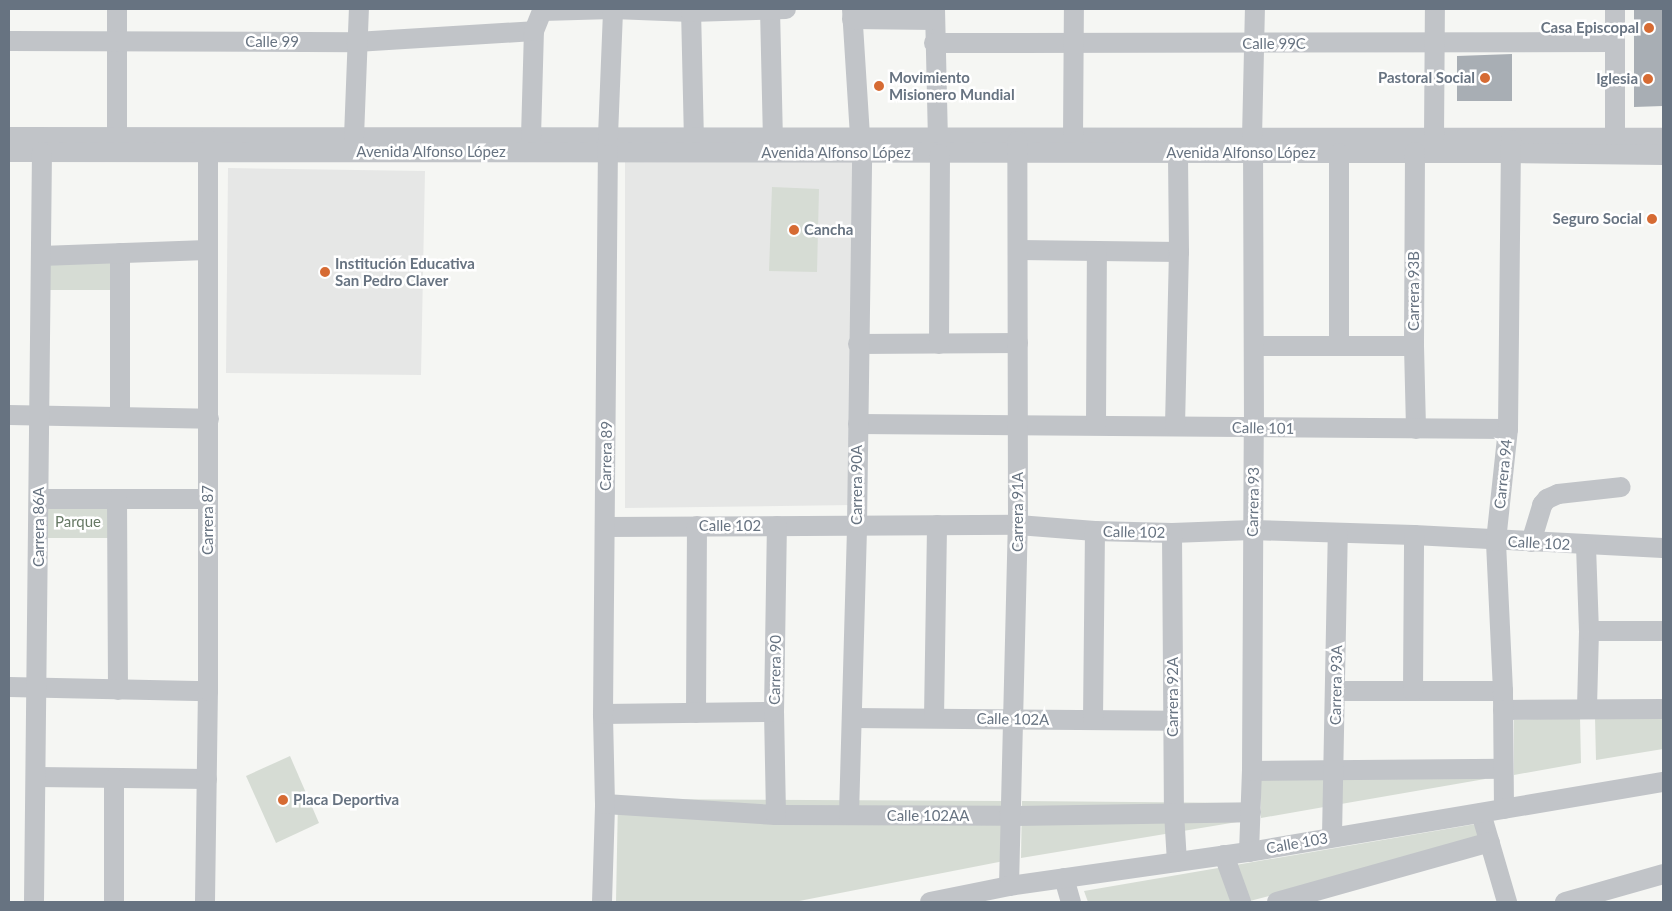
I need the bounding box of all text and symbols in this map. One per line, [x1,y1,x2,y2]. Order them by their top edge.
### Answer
place label: Casa Episcopal [1541,19,1639,37]
marker: Casa Episcopal [1643,22,1655,34]
street label: Calle 99 [245,33,299,51]
street label: Calle 99C [1242,35,1306,53]
place label: Movimiento Misionero Mundial [889,68,1015,103]
place label: Pastoral Social [1378,69,1475,87]
place label: Iglesia [1596,70,1638,88]
marker: Pastoral Social [1479,72,1491,84]
marker: Iglesia [1642,73,1654,85]
marker: Movimiento Misionero Mundial [873,80,885,92]
street label: Avenida Alfonso López [356,143,506,161]
street label: Avenida Alfonso López [761,144,911,162]
street label: Avenida Alfonso López [1166,144,1316,162]
place label: Seguro Social [1553,210,1642,228]
marker: Seguro Social [1646,213,1658,225]
place label: Cancha [804,221,853,239]
marker: Cancha [788,224,800,236]
street label: Carrera 93B [1405,251,1423,331]
place label: Institución Educativa San Pedro Claver [335,254,475,289]
marker: Institución Educativa San Pedro Claver [319,266,331,278]
street label: Calle 101 [1232,418,1294,438]
street label: Carrera 89 [596,421,616,491]
street label: Carrera 94 [1490,438,1516,510]
street label: Carrera 90A [848,445,866,525]
street label: Carrera 93 [1243,467,1263,537]
street label: Carrera 91A [1009,472,1027,552]
street label: Carrera 87 [199,485,217,555]
street label: Carrera 86A [30,487,48,567]
park label: Parque [55,513,101,531]
street label: Calle 102 [699,517,761,535]
street label: Calle 102 [1103,522,1165,542]
street label: Calle 102 [1507,532,1571,554]
street label: Carrera 90 [765,635,785,705]
street label: Carrera 93A [1326,645,1346,725]
street label: Carrera 92A [1164,657,1182,737]
street label: Calle 102A [977,709,1049,729]
place label: Placa Deportiva [293,791,399,809]
marker: Placa Deportiva [277,794,289,806]
street label: Calle 102AA [887,807,969,825]
street label: Calle 103 [1265,829,1329,857]

